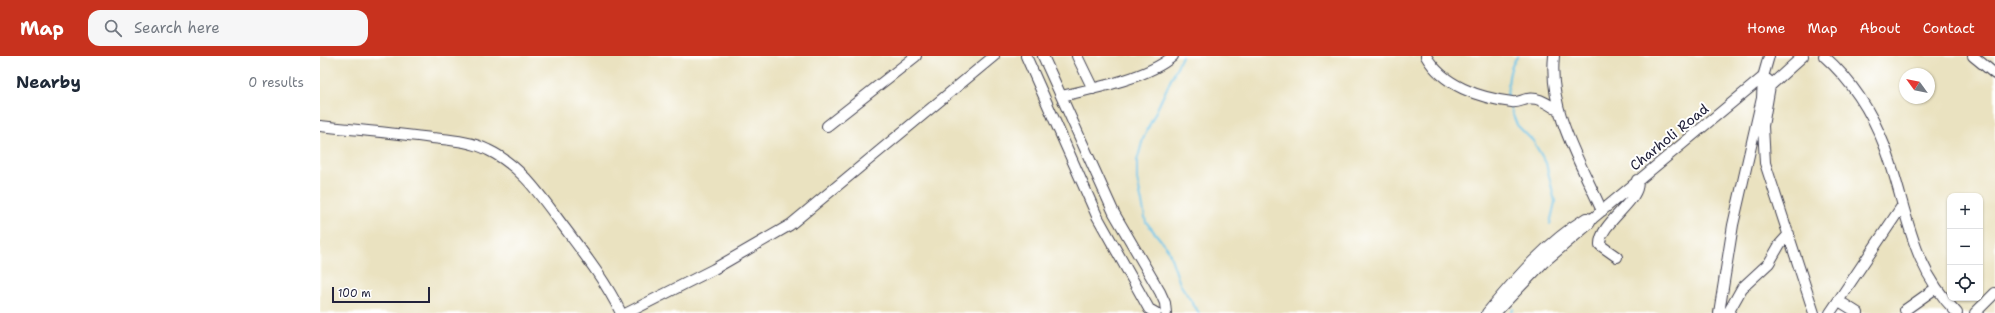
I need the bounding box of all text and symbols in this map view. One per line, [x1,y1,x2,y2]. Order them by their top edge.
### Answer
search box [88,10,368,46]
text: Map [20,16,64,41]
icon: search [102,17,124,39]
text: Search here [134,18,220,38]
text: Home [1747,19,1786,37]
text: Map [1808,19,1838,37]
text: About [1860,19,1901,37]
text: Contact [1923,19,1975,37]
north arrow [1899,68,1935,104]
text: Nearby [16,71,81,93]
text: 0 results [248,74,304,91]
street label: Charholi Road [1626,100,1712,174]
map controls [1947,193,1983,301]
button: + [1947,193,1983,229]
button: − [1947,229,1983,265]
button: locate [1947,265,1983,301]
scale bar [332,285,430,304]
text: 100 m [338,286,371,301]

